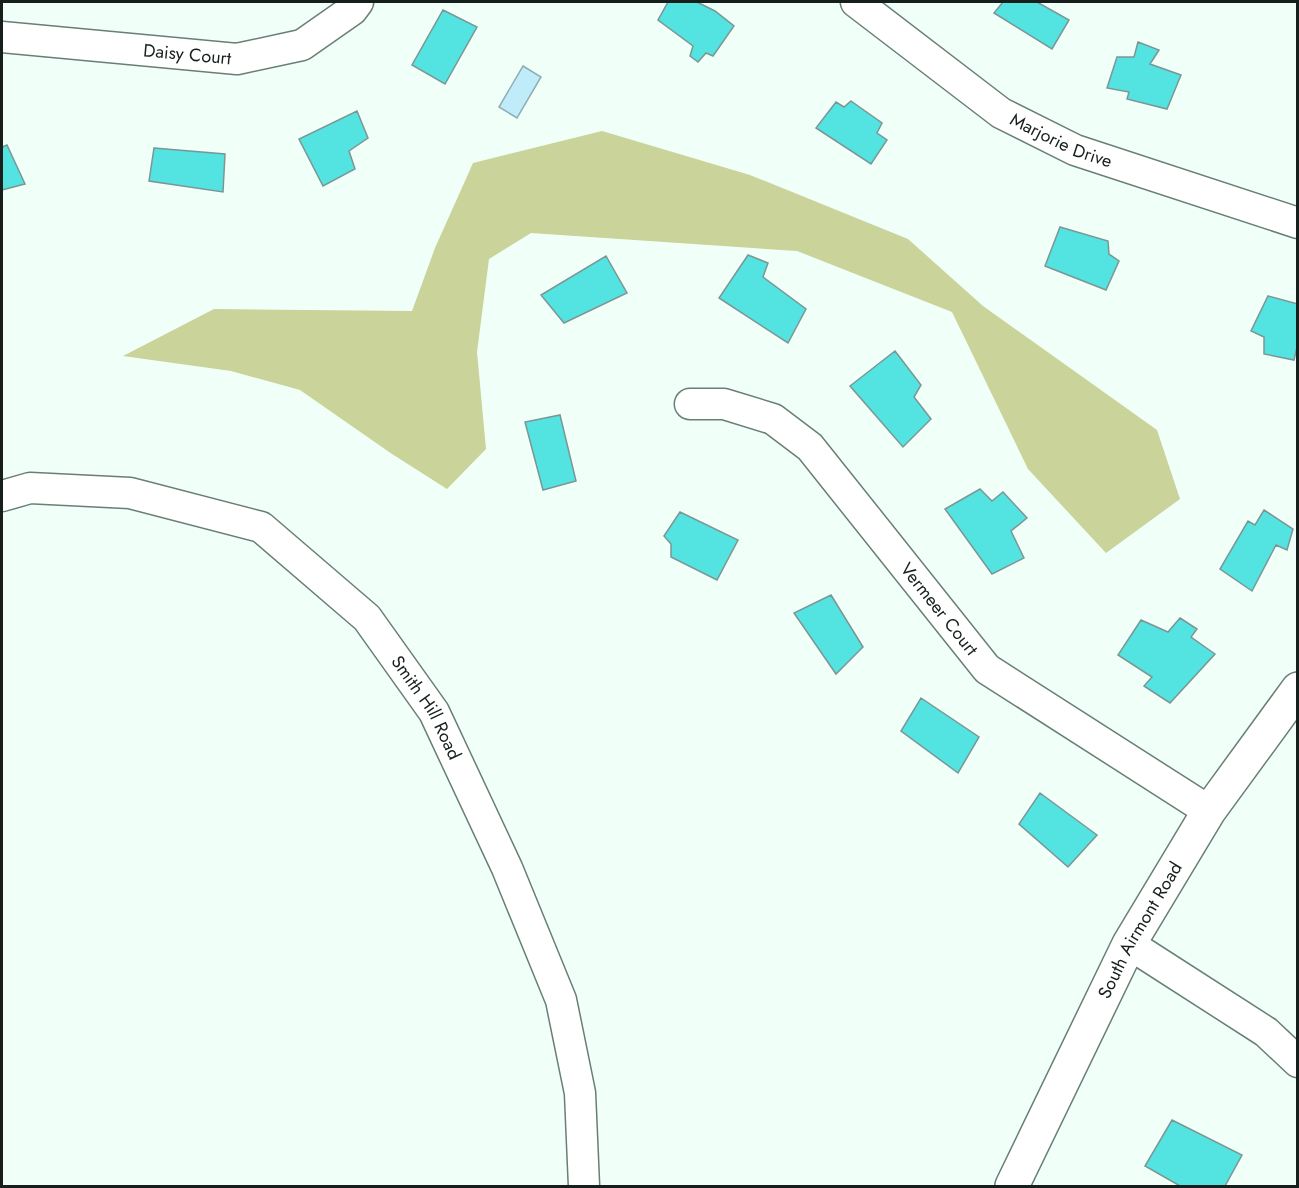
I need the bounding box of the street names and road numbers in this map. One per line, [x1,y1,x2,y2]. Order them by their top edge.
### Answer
street label: Daisy Court [142,37,233,71]
street label: Marjorie Drive [1006,107,1116,174]
street label: Vermeer Court [894,557,985,662]
street label: Smith Hill Road [385,650,467,764]
street label: South Airmont Road [1091,857,1188,1003]

